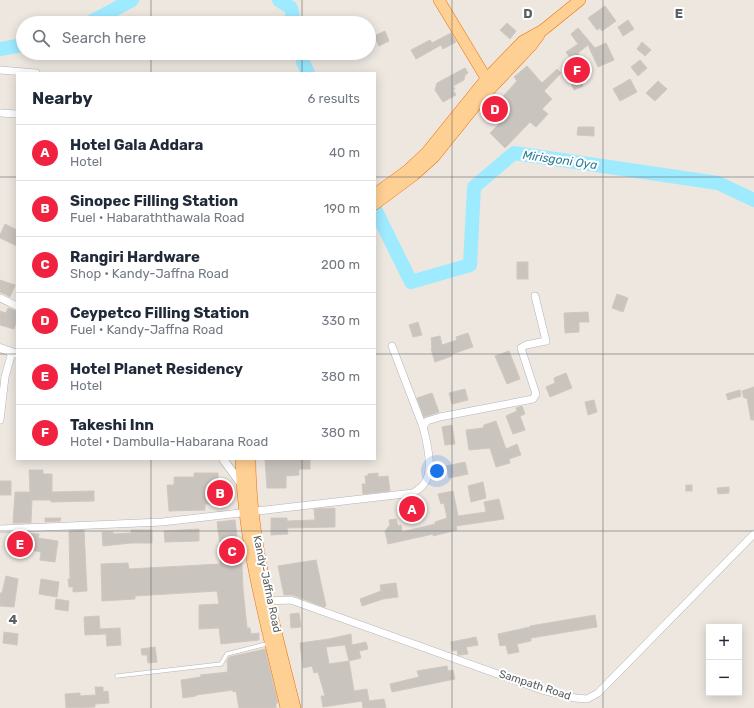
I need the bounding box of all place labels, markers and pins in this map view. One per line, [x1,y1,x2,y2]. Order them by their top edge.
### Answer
pin: F [564,55,590,85]
pin: D [482,94,508,124]
pin: B [207,478,233,508]
pin: A [399,494,425,524]
pin: E [7,529,33,559]
pin: C [219,536,245,566]

